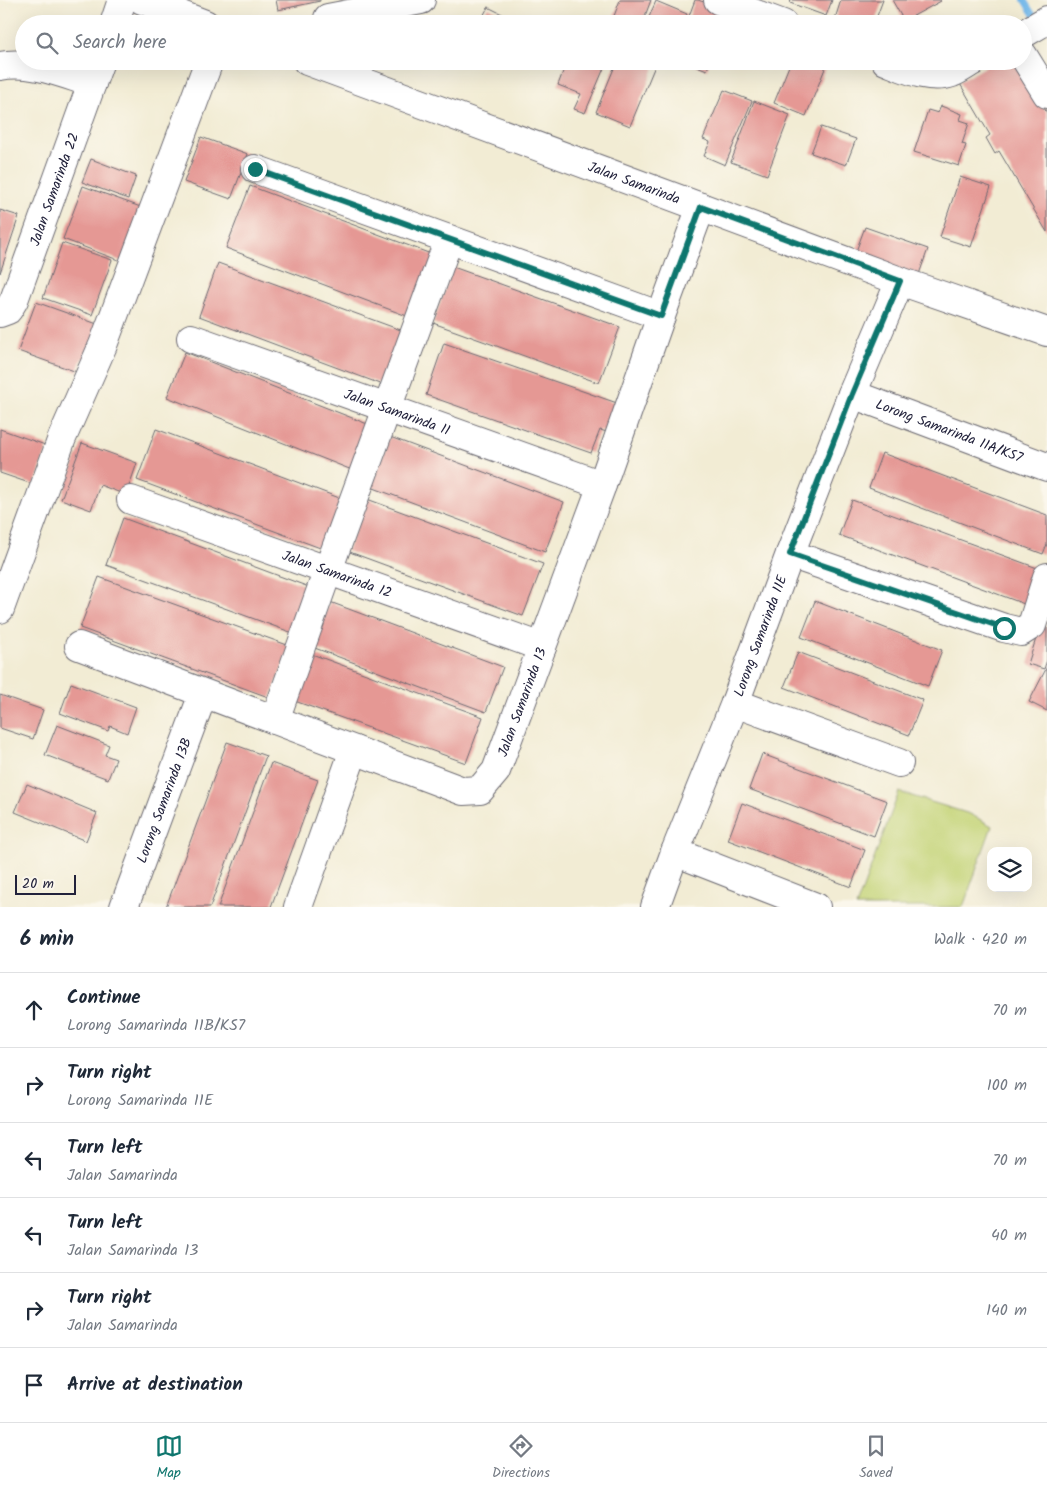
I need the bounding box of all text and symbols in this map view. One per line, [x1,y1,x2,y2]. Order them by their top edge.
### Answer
search box [15,15,1032,70]
text: Search here [73,28,167,58]
icon: search [33,29,61,57]
street label: Jalan Samarinda 22 [24,130,85,249]
street label: Jalan Samarinda [585,156,683,211]
route end [244,158,267,181]
street label: Jalan Samarinda 11 [341,384,453,442]
street label: Lorong Samarinda 11A/KS7 [872,394,1026,469]
street label: Jalan Samarinda 12 [279,545,395,604]
street label: Lorong Samarinda 11E [728,571,794,700]
route start [993,617,1016,640]
street label: Jalan Samarinda 13 [492,645,553,760]
street label: Lorong Samarinda 13B [131,734,198,866]
map controls [987,847,1032,892]
button: layers [987,847,1032,892]
scale bar [15,872,76,895]
text: 20 m [22,873,54,895]
text: 6 min [20,923,74,956]
text: Walk · 420 m [934,927,1027,952]
text: Continue [67,983,140,1013]
icon: ahead [20,996,48,1024]
text: 70 m [992,998,1027,1023]
text: Lorong Samarinda 11B/KS7 [67,1013,245,1038]
text: Turn right [67,1058,152,1088]
icon: right [20,1071,48,1099]
text: 100 m [987,1073,1027,1098]
text: Lorong Samarinda 11E [67,1088,213,1113]
text: Turn left [67,1133,142,1163]
icon: left [20,1146,48,1174]
text: 70 m [992,1148,1027,1173]
text: Jalan Samarinda [67,1163,178,1188]
text: Turn left [67,1208,142,1238]
icon: left [20,1221,48,1249]
text: 40 m [991,1223,1027,1248]
text: Jalan Samarinda 13 [67,1238,198,1263]
text: Turn right [67,1283,152,1313]
icon: right [20,1296,48,1324]
text: 140 m [986,1298,1027,1323]
text: Jalan Samarinda [67,1313,178,1338]
text: Arrive at destination [67,1370,243,1400]
icon: arrive [20,1371,48,1399]
tab: Map [155,1432,183,1484]
tab: Directions [492,1432,550,1484]
tab: Saved [859,1432,892,1484]

